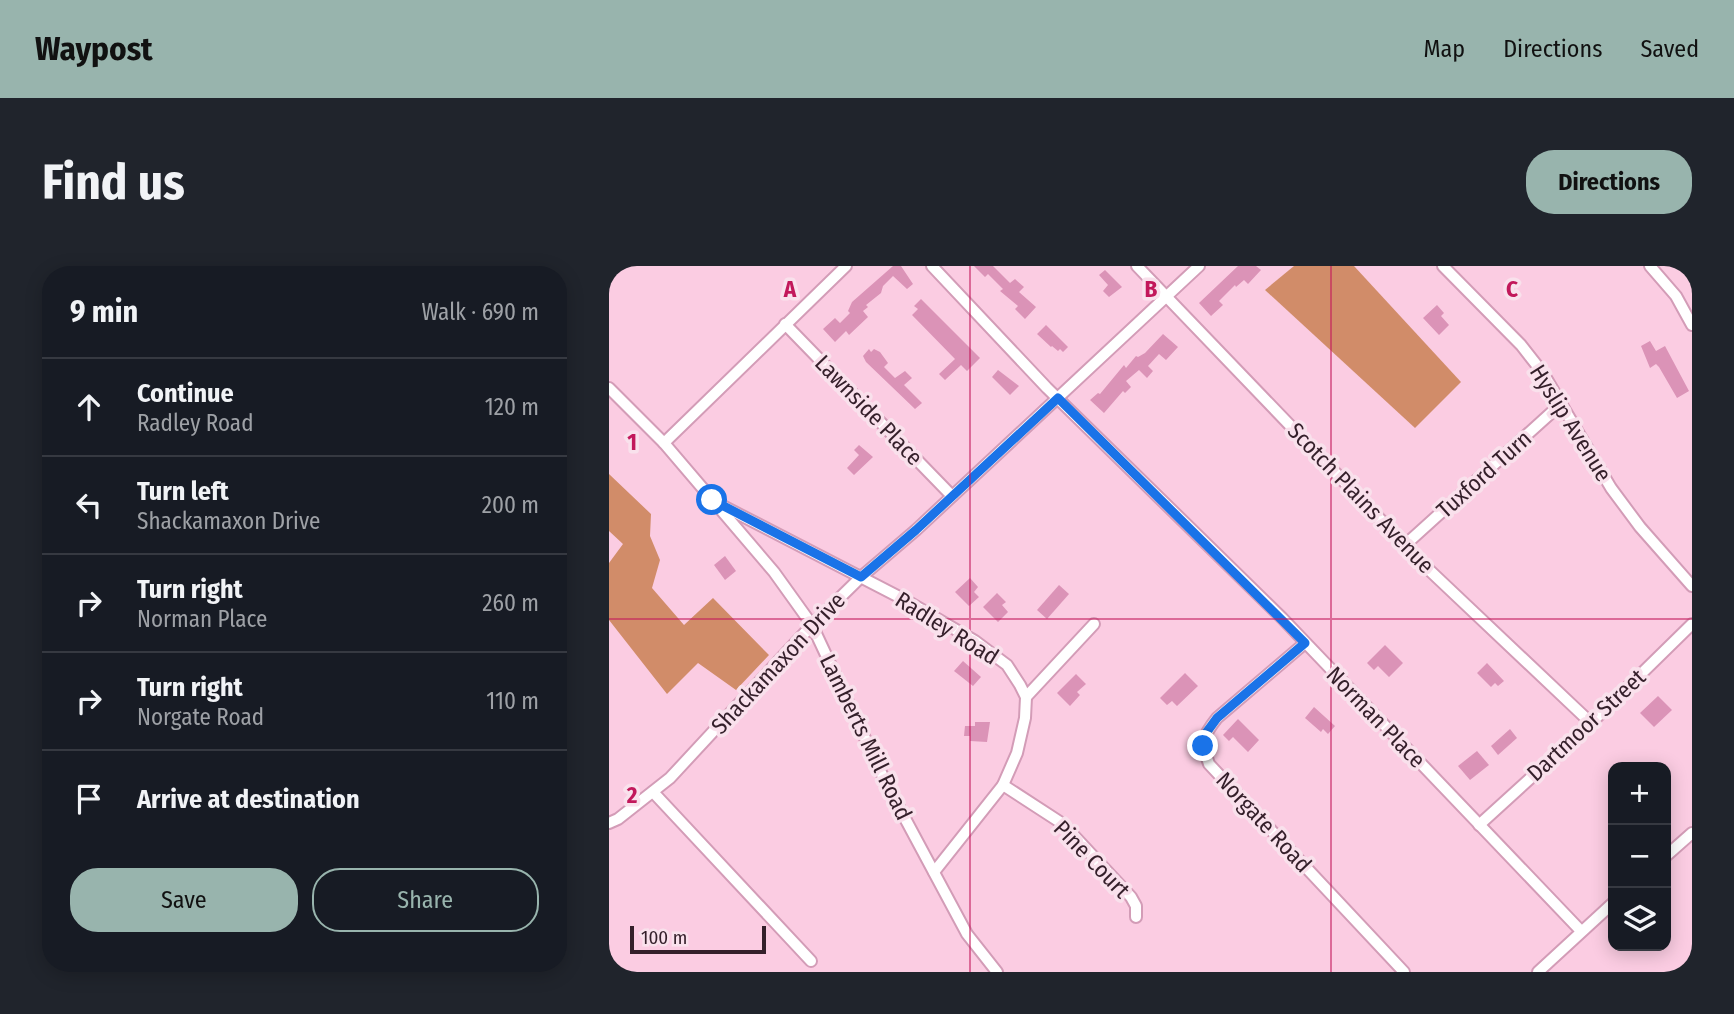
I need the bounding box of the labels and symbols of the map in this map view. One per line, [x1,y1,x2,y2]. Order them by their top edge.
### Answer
text: A [783,275,797,303]
text: B [1145,275,1158,303]
text: C [1506,275,1518,303]
street label: Lawnside Place [809,349,929,471]
street label: Hyslip Avenue [1524,359,1618,487]
street label: Scotch Plains Avenue [1282,417,1440,579]
street label: Tuxford Turn [1431,424,1537,524]
text: 1 [627,428,637,456]
route start [696,484,727,515]
street label: Radley Road [890,585,1004,671]
street label: Shackamaxon Drive [705,586,851,740]
street label: Lamberts Mill Road [814,650,918,824]
street label: Norman Place [1321,660,1431,774]
street label: Dartmoor Street [1521,663,1651,787]
route end [1187,730,1218,761]
street label: Norgate Road [1210,766,1318,878]
text: 2 [626,781,638,809]
street label: Pine Court [1048,814,1136,904]
scale bar [630,923,767,955]

